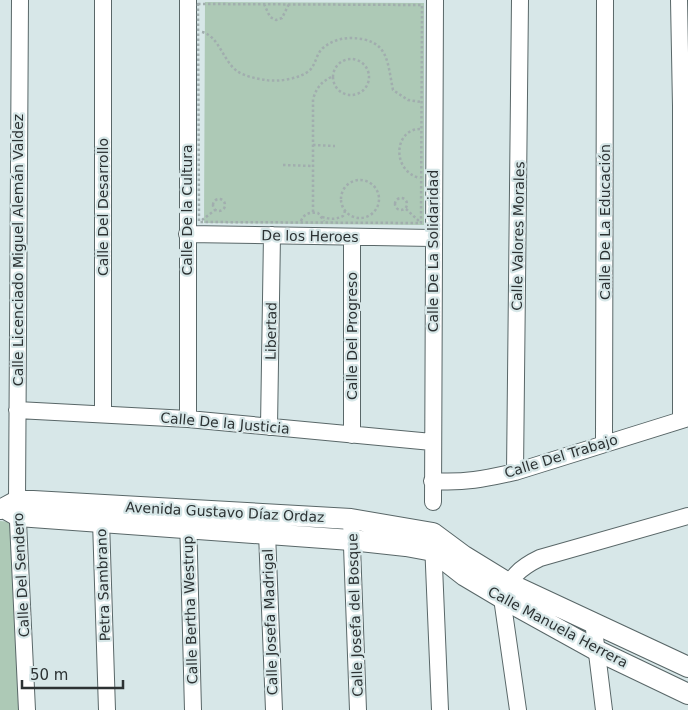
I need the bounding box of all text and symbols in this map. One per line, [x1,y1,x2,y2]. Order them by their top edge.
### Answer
street label: Calle Licenciado Miguel Alemán Valdez [10,114,26,386]
street label: Calle Del Desarrollo [95,138,111,276]
street label: Calle De la Cultura [179,144,195,276]
street label: Calle De La Educación [597,144,613,300]
street label: Calle Valores Morales [509,161,527,311]
street label: Calle De La Solidaridad [425,170,441,332]
street label: De los Heroes [261,227,359,245]
street label: Calle Del Progreso [344,272,360,400]
street label: Libertad [262,302,280,360]
street label: Calle De la Justicia [160,409,290,437]
street label: Calle Del Trabajo [502,431,620,481]
street label: Avenida Gustavo Díaz Ordaz [125,499,325,525]
street label: Calle Del Sendero [10,512,32,638]
street label: Petra Sambrano [93,528,113,642]
street label: Calle Josefa del Bosque [344,533,366,697]
street label: Calle Bertha Westrup [179,535,201,684]
street label: Calle Josefa Madrigal [259,549,281,695]
street label: Calle Manuela Herrera [485,583,631,671]
scale bar [22,658,124,690]
text: 50 m [30,666,68,684]

